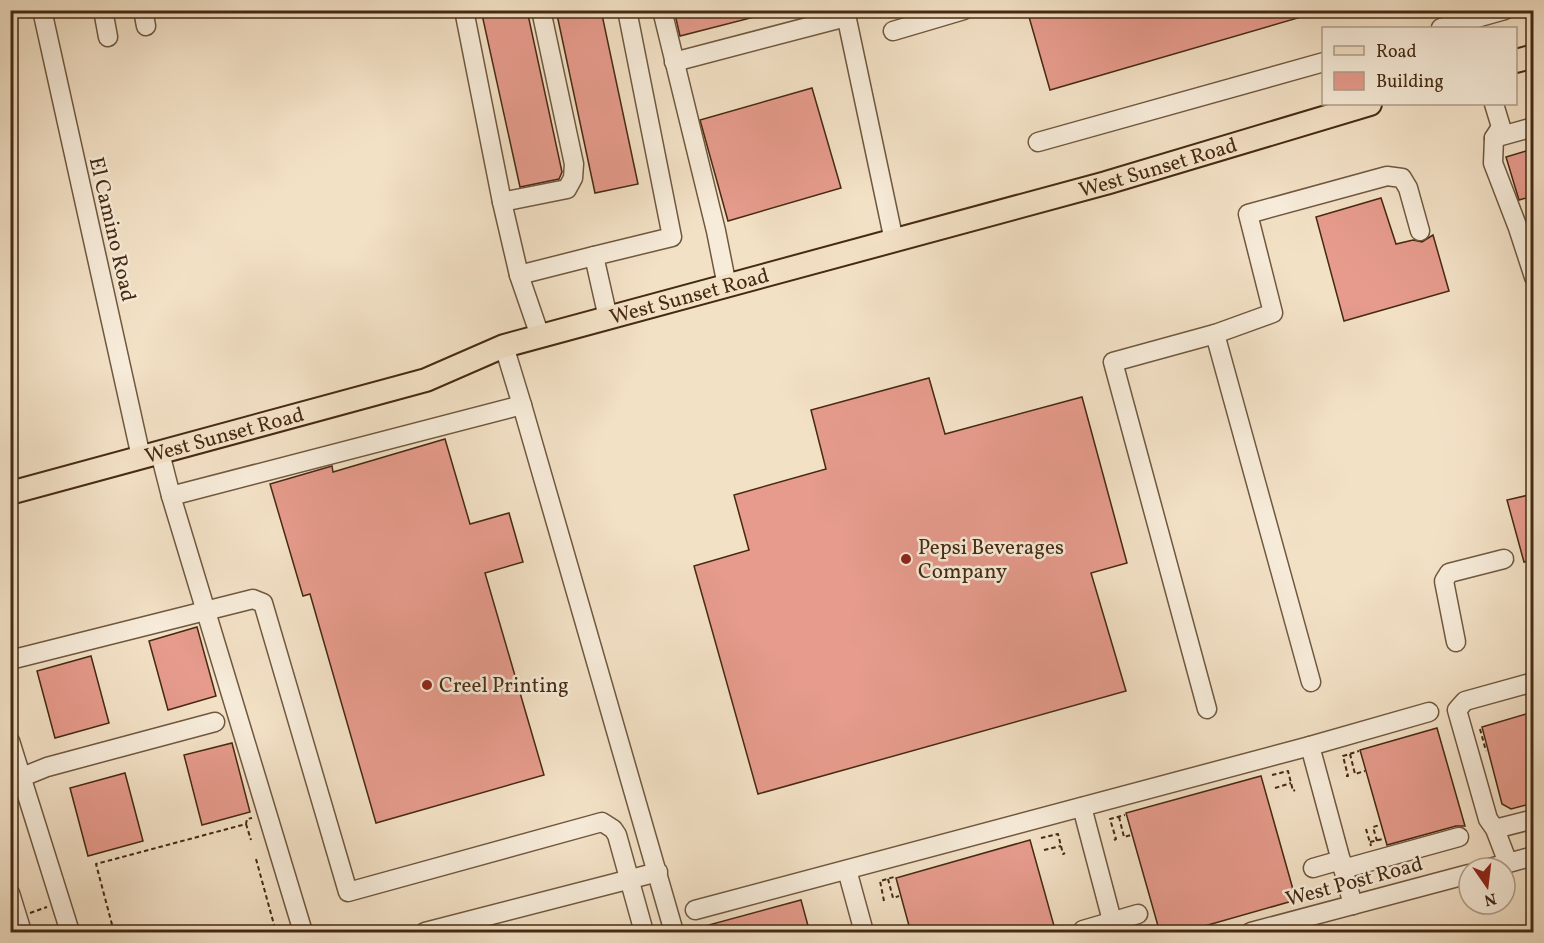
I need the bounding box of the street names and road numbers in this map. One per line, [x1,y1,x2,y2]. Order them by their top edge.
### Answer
street label: West Sunset Road [1076,132,1241,206]
street label: El Camino Road [81,154,142,304]
street label: West Sunset Road [607,262,772,333]
street label: West Sunset Road [142,401,308,472]
street label: West Post Road [1283,850,1426,915]

